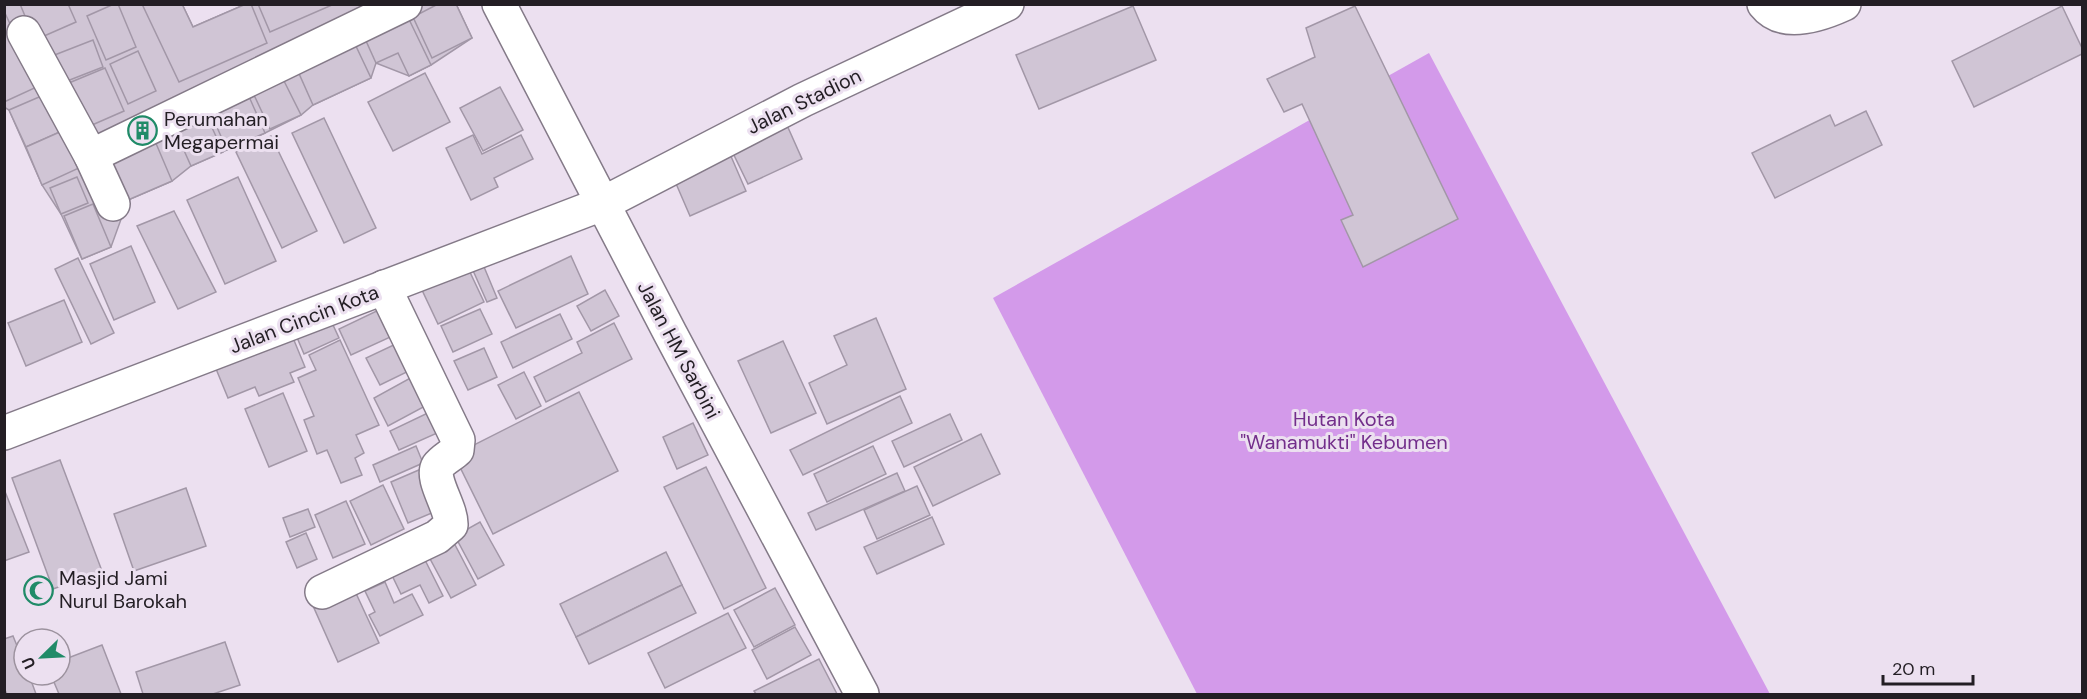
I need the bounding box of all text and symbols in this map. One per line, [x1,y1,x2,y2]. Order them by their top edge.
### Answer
street label: Jalan Stadion [743,62,865,140]
place label: Perumahan Megapermai [164,106,279,155]
building icon: Perumahan Megapermai [127,115,159,147]
street label: Jalan HM Sarbini [632,277,726,423]
street label: Jalan Cincin Kota [226,279,382,359]
park label: Hutan Kota "Wanamukti" Kebumen [1240,406,1448,455]
place label: Masjid Jami Nurul Barokah [59,565,187,614]
mosque icon: Masjid Jami Nurul Barokah [22,574,54,606]
north arrow [12,627,72,687]
scale bar [1883,648,1973,686]
text: U [17,654,41,672]
text: 20 m [1892,657,1935,681]

